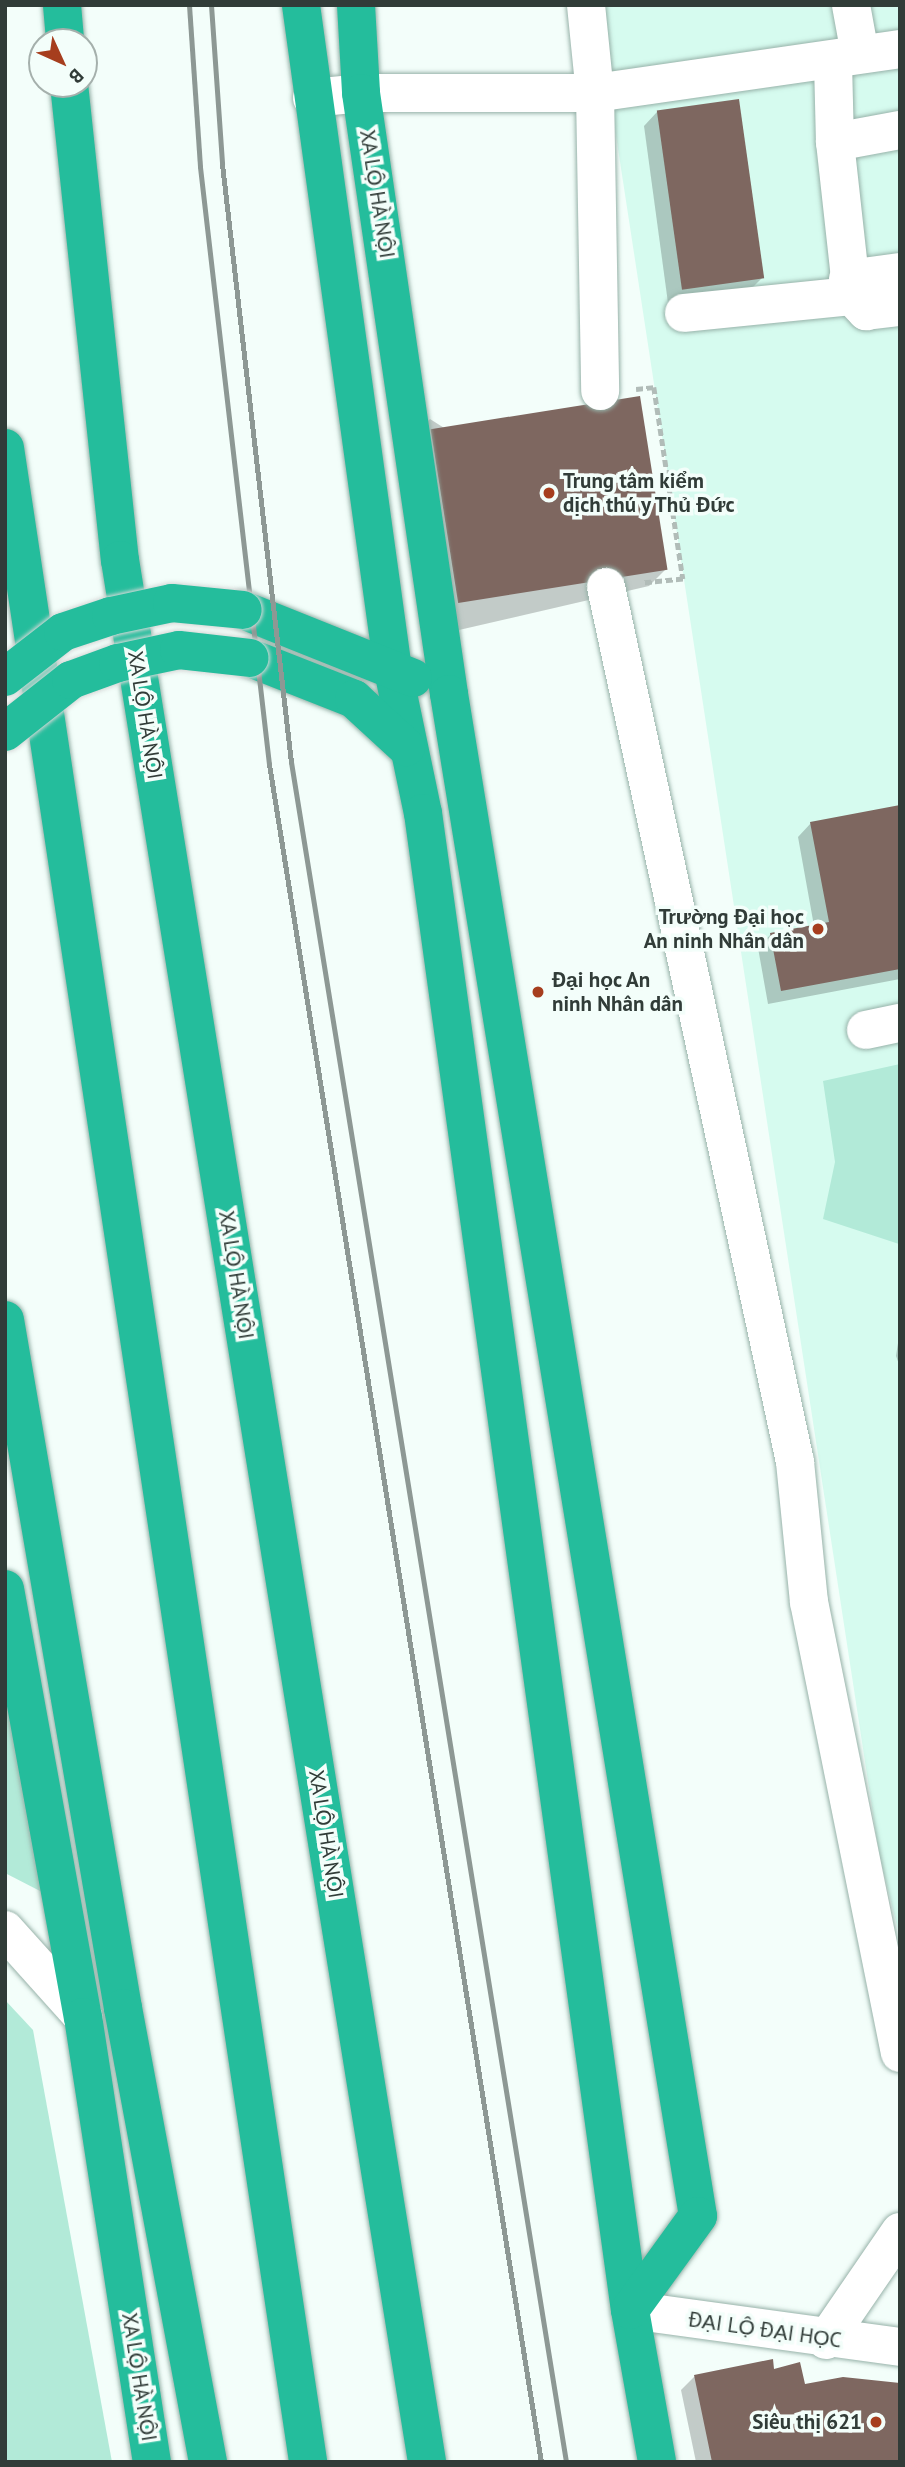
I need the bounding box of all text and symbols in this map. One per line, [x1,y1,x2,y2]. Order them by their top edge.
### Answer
north arrow [28,28,98,98]
text: B [64,64,89,89]
street label: XA LỘ HÀ NỘI [354,127,400,261]
place label: Trung tâm kiểm dịch thú y Thủ Đức [563,468,737,518]
marker: Trung tâm kiểm dịch thú y Thủ Đức [541,485,557,501]
street label: XA LỘ HÀ NỘI [122,648,168,782]
place label: Trường Đại học An ninh Nhân dân [644,904,804,954]
marker: Trường Đại học An ninh Nhân dân [810,921,826,937]
place label: Đại học An ninh Nhân dân [552,967,683,1017]
marker: Đại học An ninh Nhân dân [530,984,546,1000]
street label: XA LỘ HÀ NỘI [213,1208,259,1342]
street label: XA LỘ HÀ NỘI [303,1767,349,1901]
street label: ĐẠI LỘ ĐẠI HỌC [687,2307,843,2353]
street label: XA LỘ HÀ NỘI [116,2310,162,2444]
place label: Siêu thị 621 [752,2409,862,2435]
marker: Siêu thị 621 [868,2414,884,2430]

